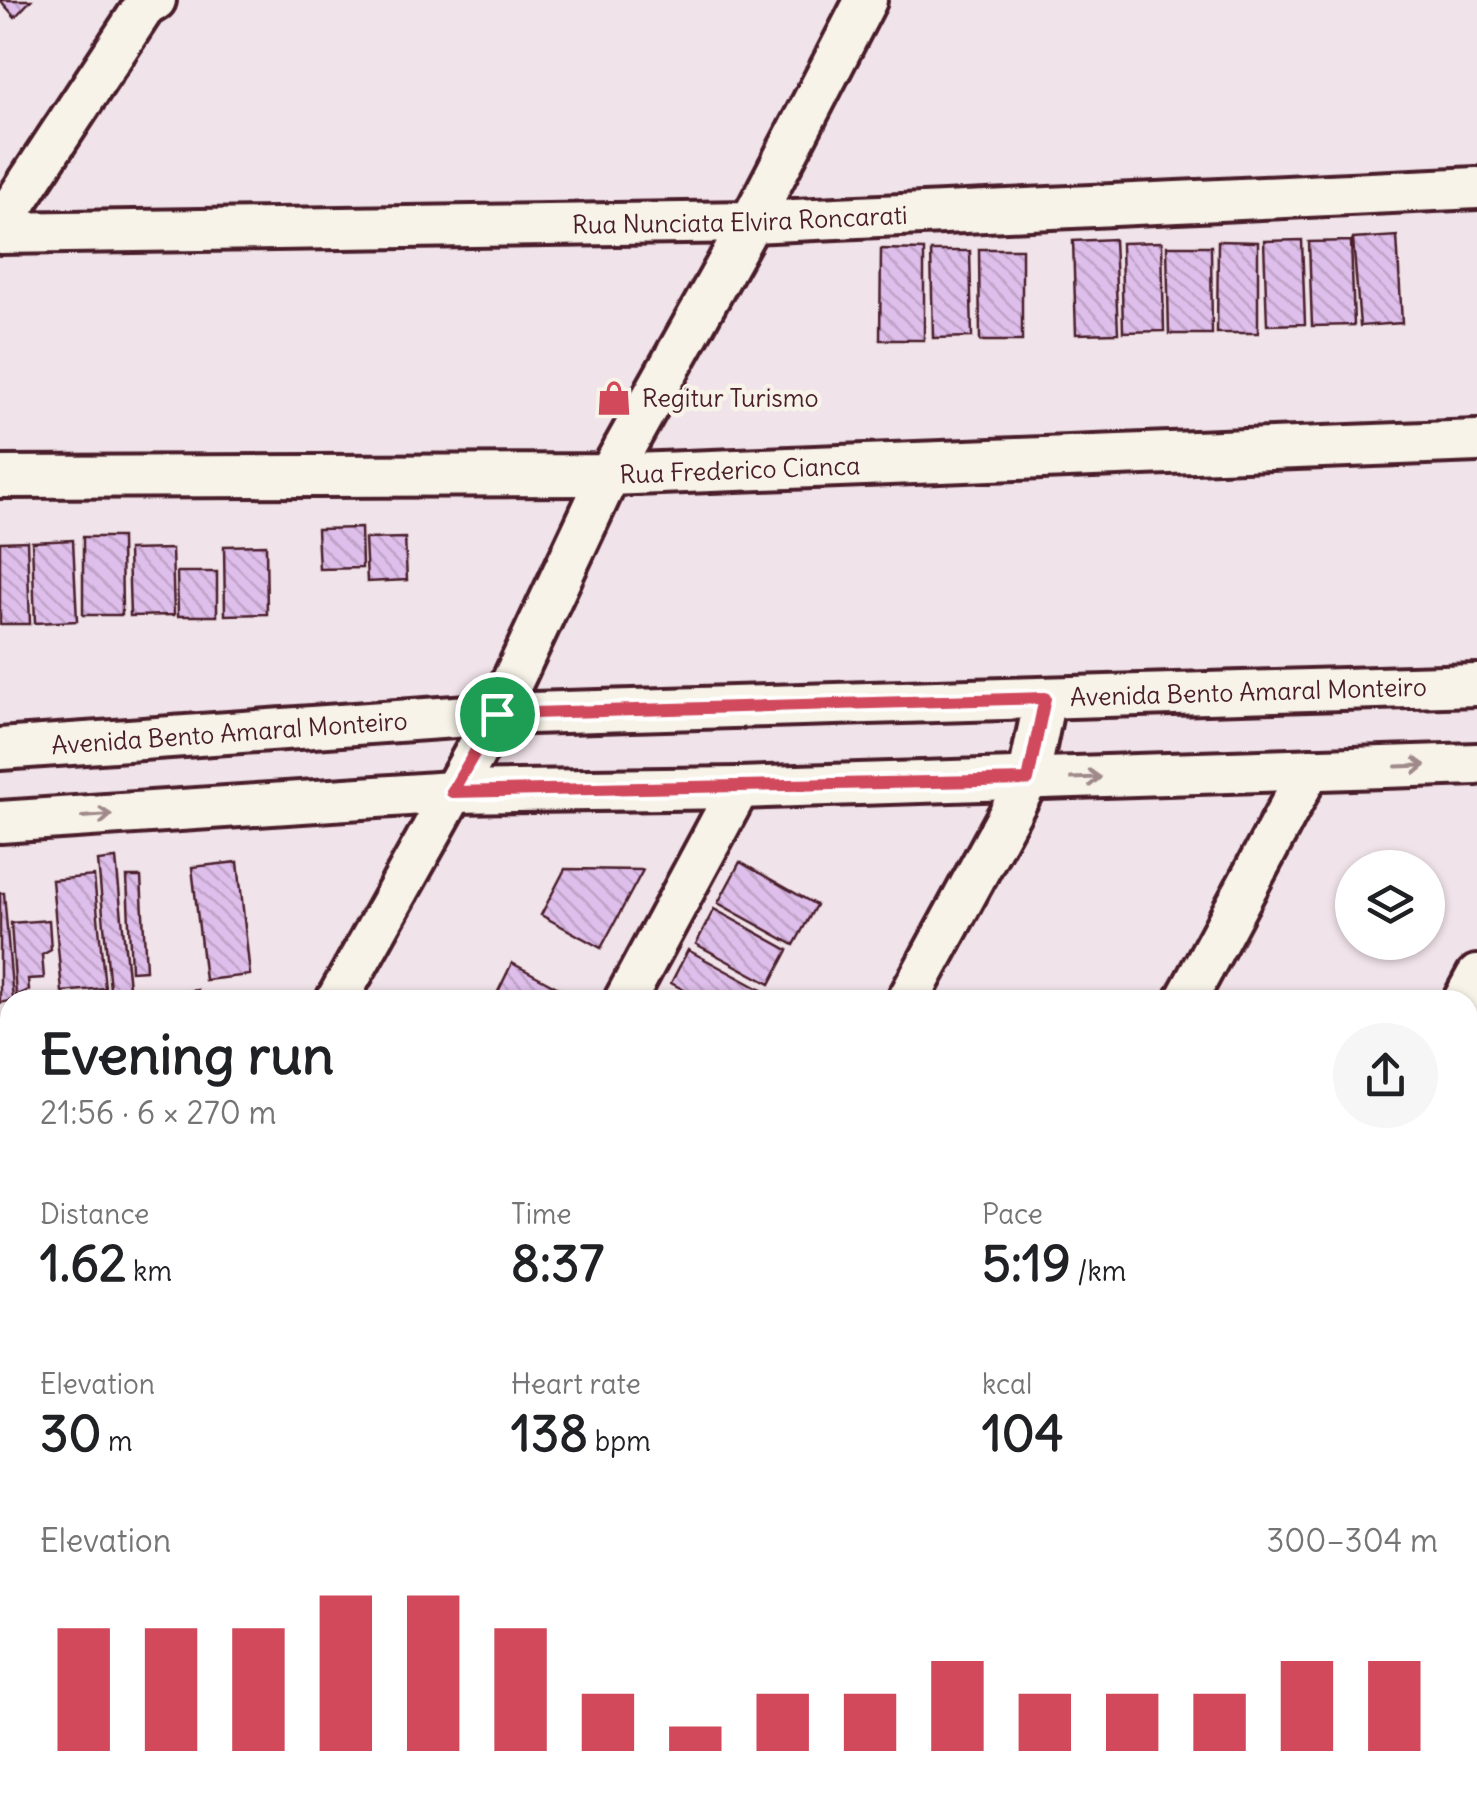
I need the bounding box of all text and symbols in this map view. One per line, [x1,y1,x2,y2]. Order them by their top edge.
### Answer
street label: Rua Nunciata Elvira Roncarati [572,199,908,241]
shop icon: Regitur Turismo [595,379,633,417]
place label: Regitur Turismo [642,382,819,414]
street label: Rua Frederico Cianca [619,449,861,491]
street label: Avenida Bento Amaral Monteiro [1070,670,1427,713]
pin [455,672,540,757]
icon: arrive [470,687,525,742]
street label: Avenida Bento Amaral Monteiro [50,704,409,761]
one-way arrow [1395,756,1427,775]
one-way arrow [1070,768,1102,787]
one-way arrow [81,806,113,825]
map controls [1335,850,1445,960]
button: layers [1335,850,1445,960]
text: Evening run [40,1020,334,1089]
button: share [1333,1023,1438,1128]
text: 21:56 · 6 × 270 m [40,1092,276,1133]
text: Distance [40,1196,149,1232]
text: Time [511,1196,572,1232]
text: Pace [982,1196,1043,1232]
text: 1.62 [40,1232,126,1295]
text: 8:37 [511,1232,604,1295]
text: 5:19 [982,1232,1071,1295]
text: km [126,1253,172,1289]
text: /km [1071,1253,1126,1289]
text: Elevation [40,1366,155,1402]
text: Heart rate [511,1366,641,1402]
text: kcal [982,1366,1032,1402]
text: 30 [40,1402,101,1465]
text: 138 [511,1402,588,1465]
text: 104 [982,1402,1064,1465]
text: m [101,1423,133,1459]
text: bpm [588,1423,651,1459]
text: Elevation [40,1520,171,1561]
text: 300–304 m [1266,1520,1438,1561]

